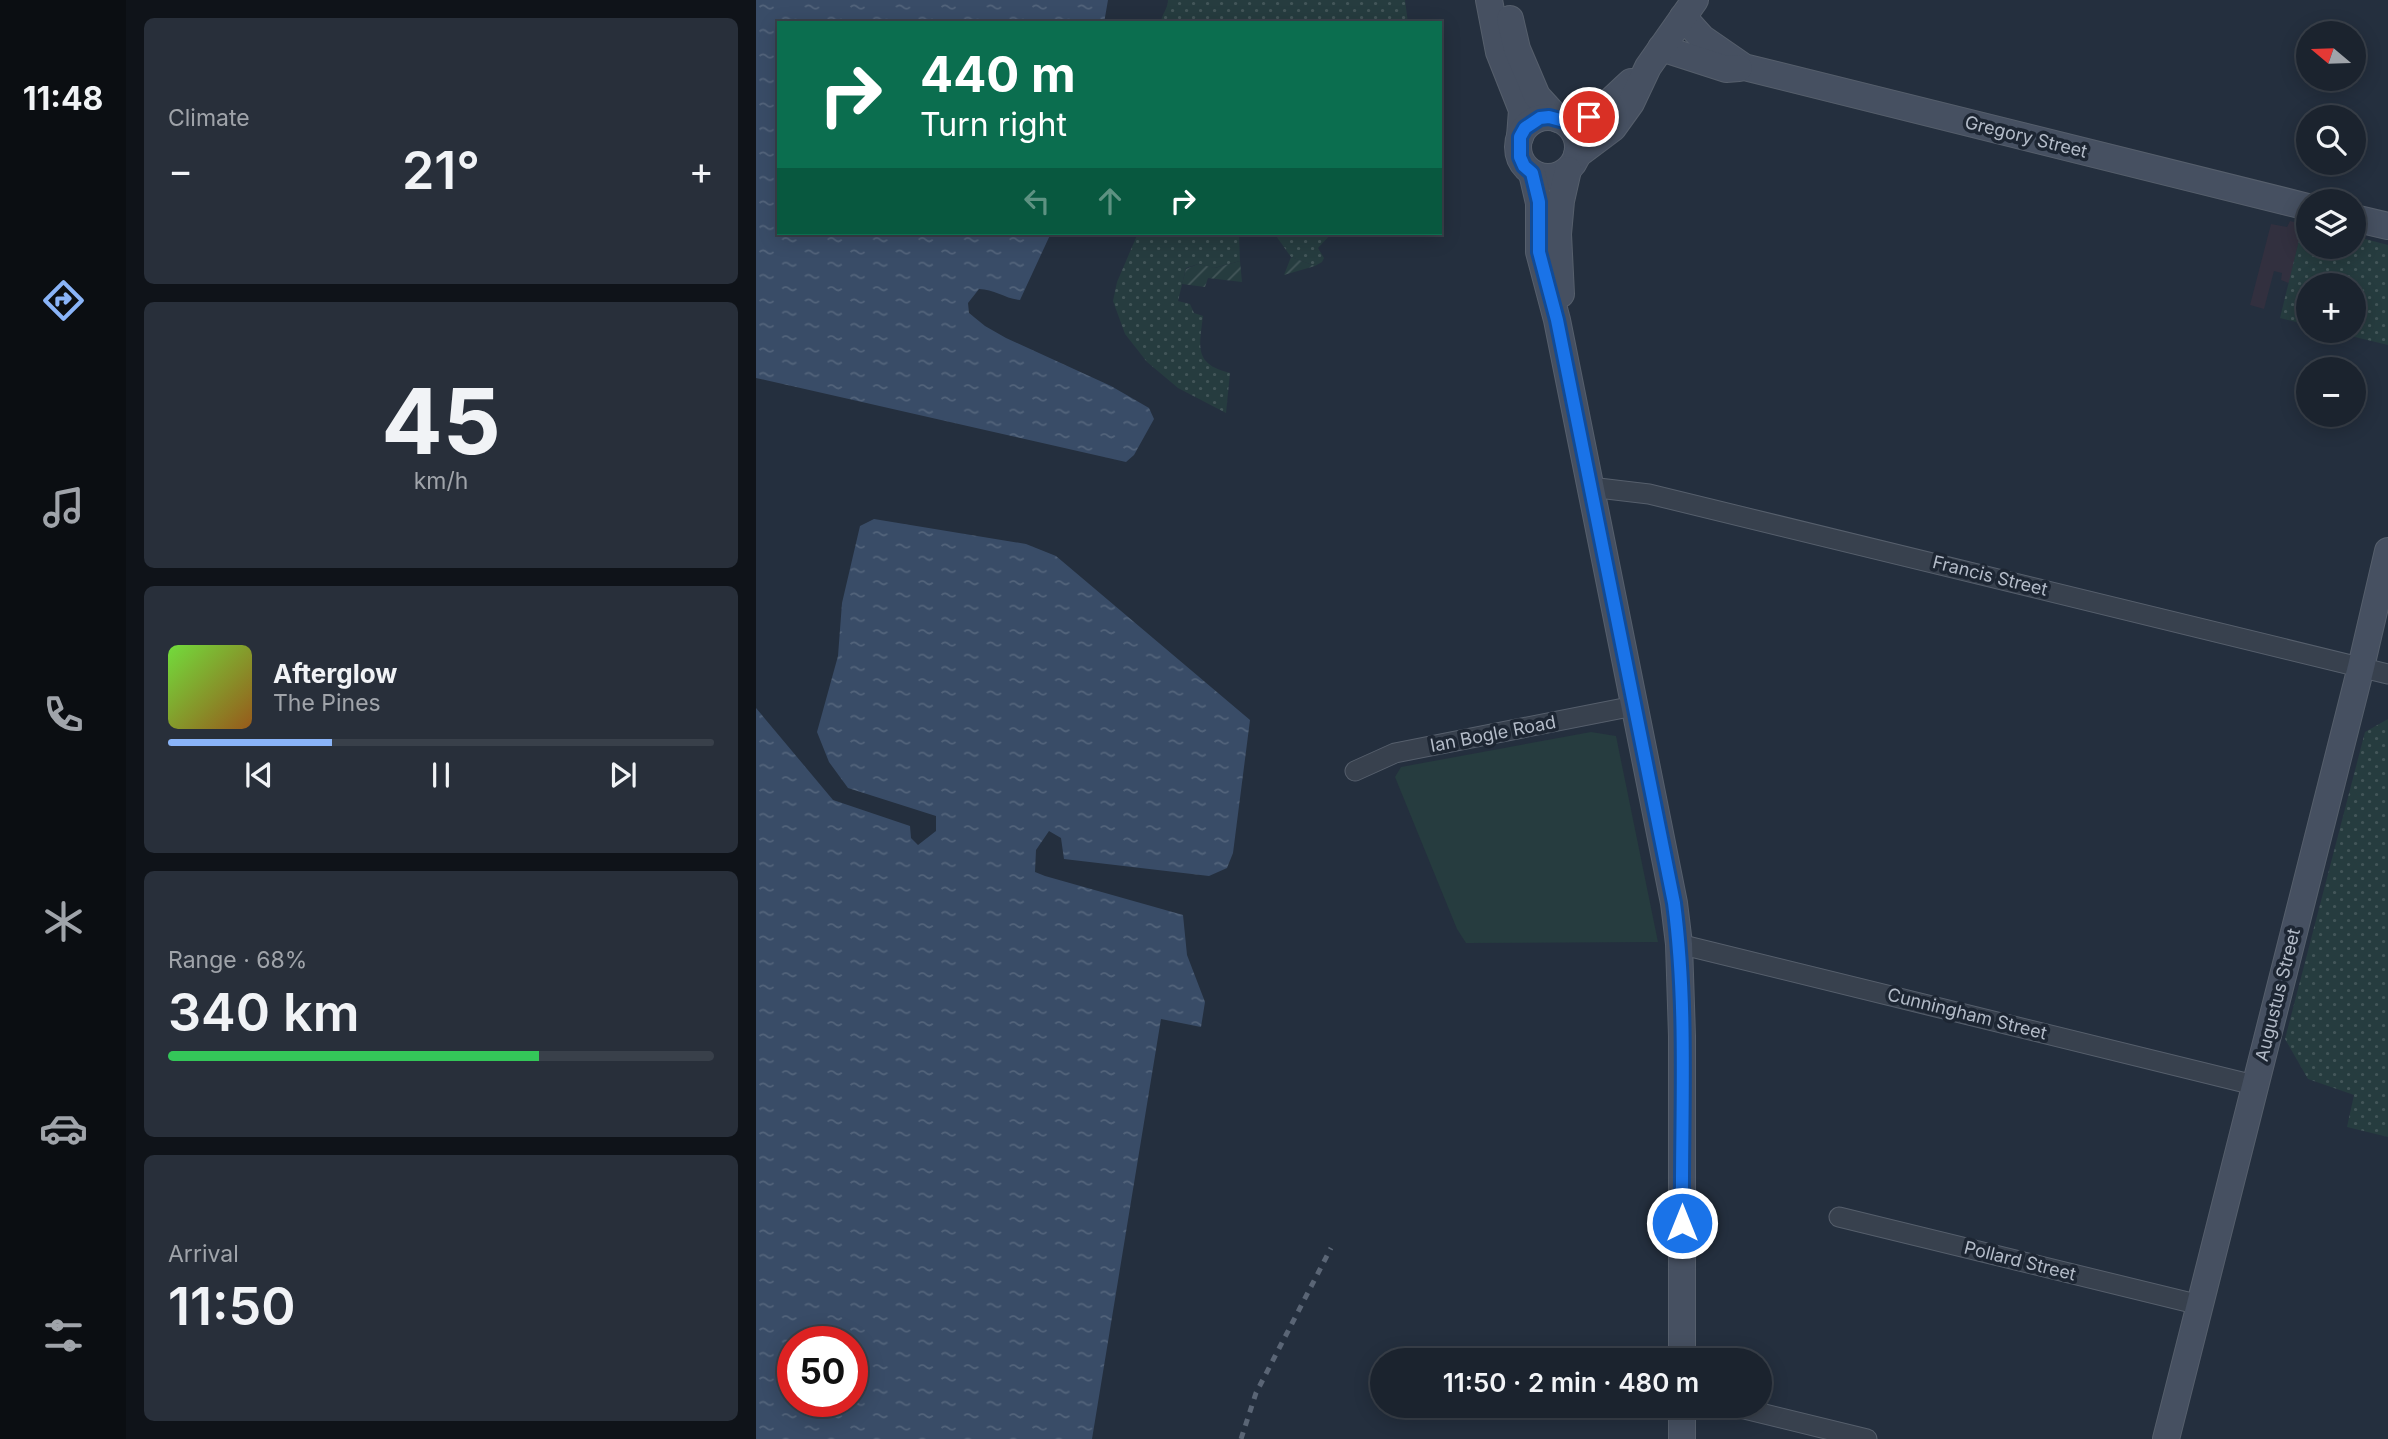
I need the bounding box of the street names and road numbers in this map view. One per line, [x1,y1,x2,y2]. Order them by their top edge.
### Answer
street label: Gregory Street [1963,111,2090,162]
street label: Francis Street [1931,551,2050,600]
street label: Ian Bogle Road [1428,711,1558,756]
street label: Augustus Street [2251,926,2304,1063]
street label: Cunningham Street [1885,984,2049,1044]
street label: Pollard Street [1962,1236,2078,1285]

